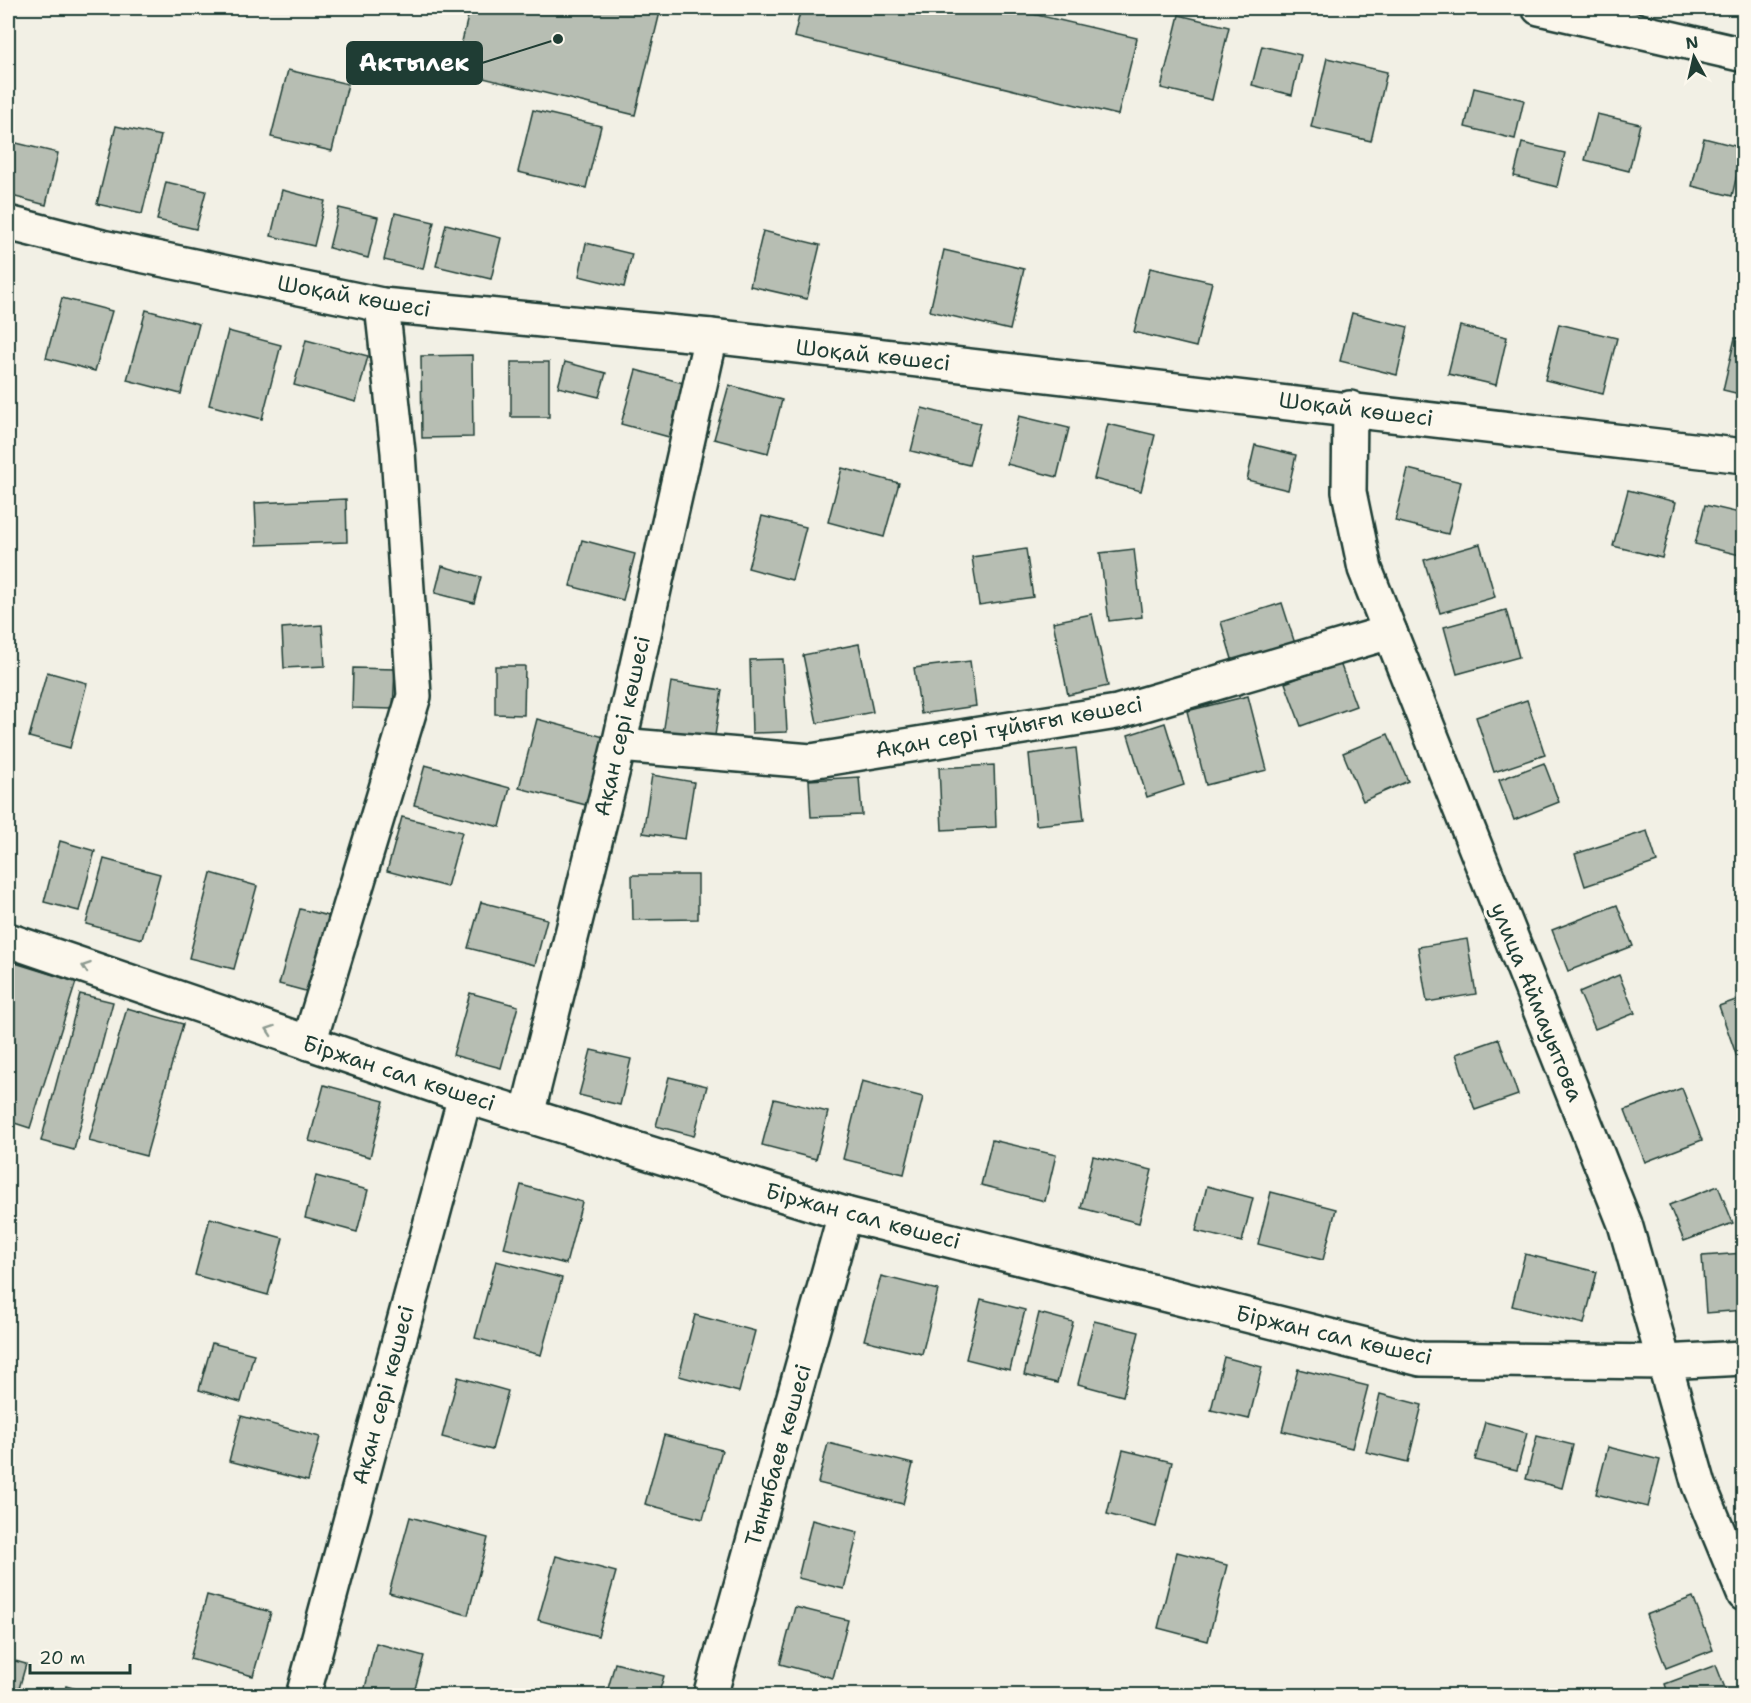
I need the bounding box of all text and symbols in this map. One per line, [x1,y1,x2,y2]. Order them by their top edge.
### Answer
north arrow [1664,27,1724,87]
text: N [1684,31,1700,54]
callout: Актылек [347,42,482,84]
text: Актылек [359,47,469,79]
street label: Шоқай көшесі [275,268,433,324]
street label: Шоқай көшесі [794,332,952,378]
street label: Шоқай көшесі [1277,385,1435,433]
street label: Ақан сері көшесі [587,633,657,819]
street label: Ақан сері тұйығы көшесі [873,689,1145,765]
street label: улица Аймауытова [1484,898,1590,1106]
one-way arrow [81,961,92,974]
one-way arrow [265,1024,276,1037]
street label: Біржан сал көшесі [299,1028,499,1118]
street label: Біржан сал көшесі [762,1176,964,1256]
street label: Біржан сал көшесі [1233,1298,1435,1372]
street label: Ақан сері көшесі [345,1302,421,1488]
street label: Тыныбаев көшесі [738,1361,818,1549]
scale bar [30,1637,130,1675]
text: 20 m [39,1646,85,1670]

